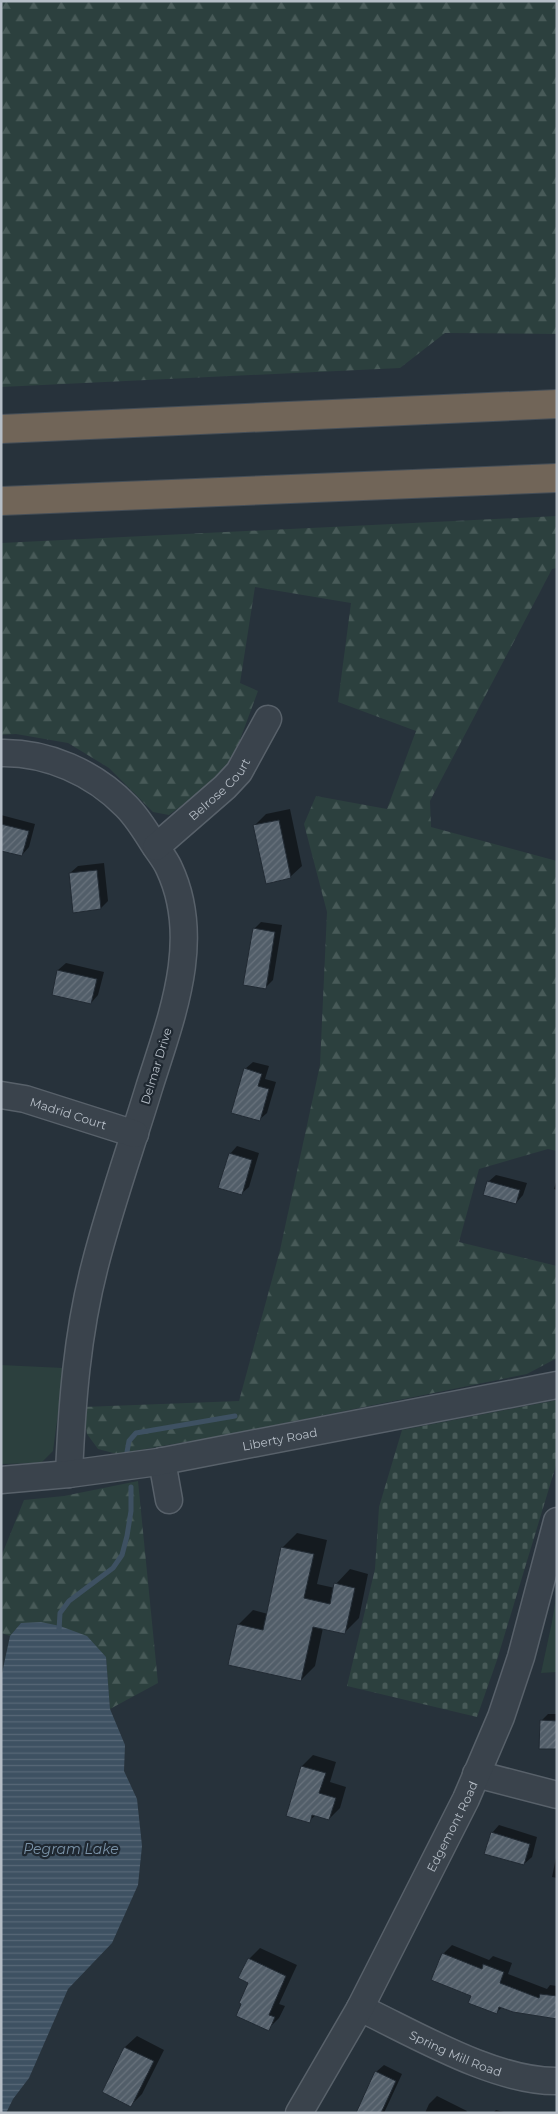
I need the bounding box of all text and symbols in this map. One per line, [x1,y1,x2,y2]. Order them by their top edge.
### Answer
street label: Belrose Court [185,755,253,823]
street label: Delmar Drive [137,1026,175,1106]
street label: Madrid Court [28,1094,109,1132]
street label: Liberty Road [241,1424,319,1453]
street label: Edgemont Road [423,1779,480,1874]
water label: Pegram Lake [23,1840,119,1858]
street label: Spring Mill Road [407,2026,504,2079]

